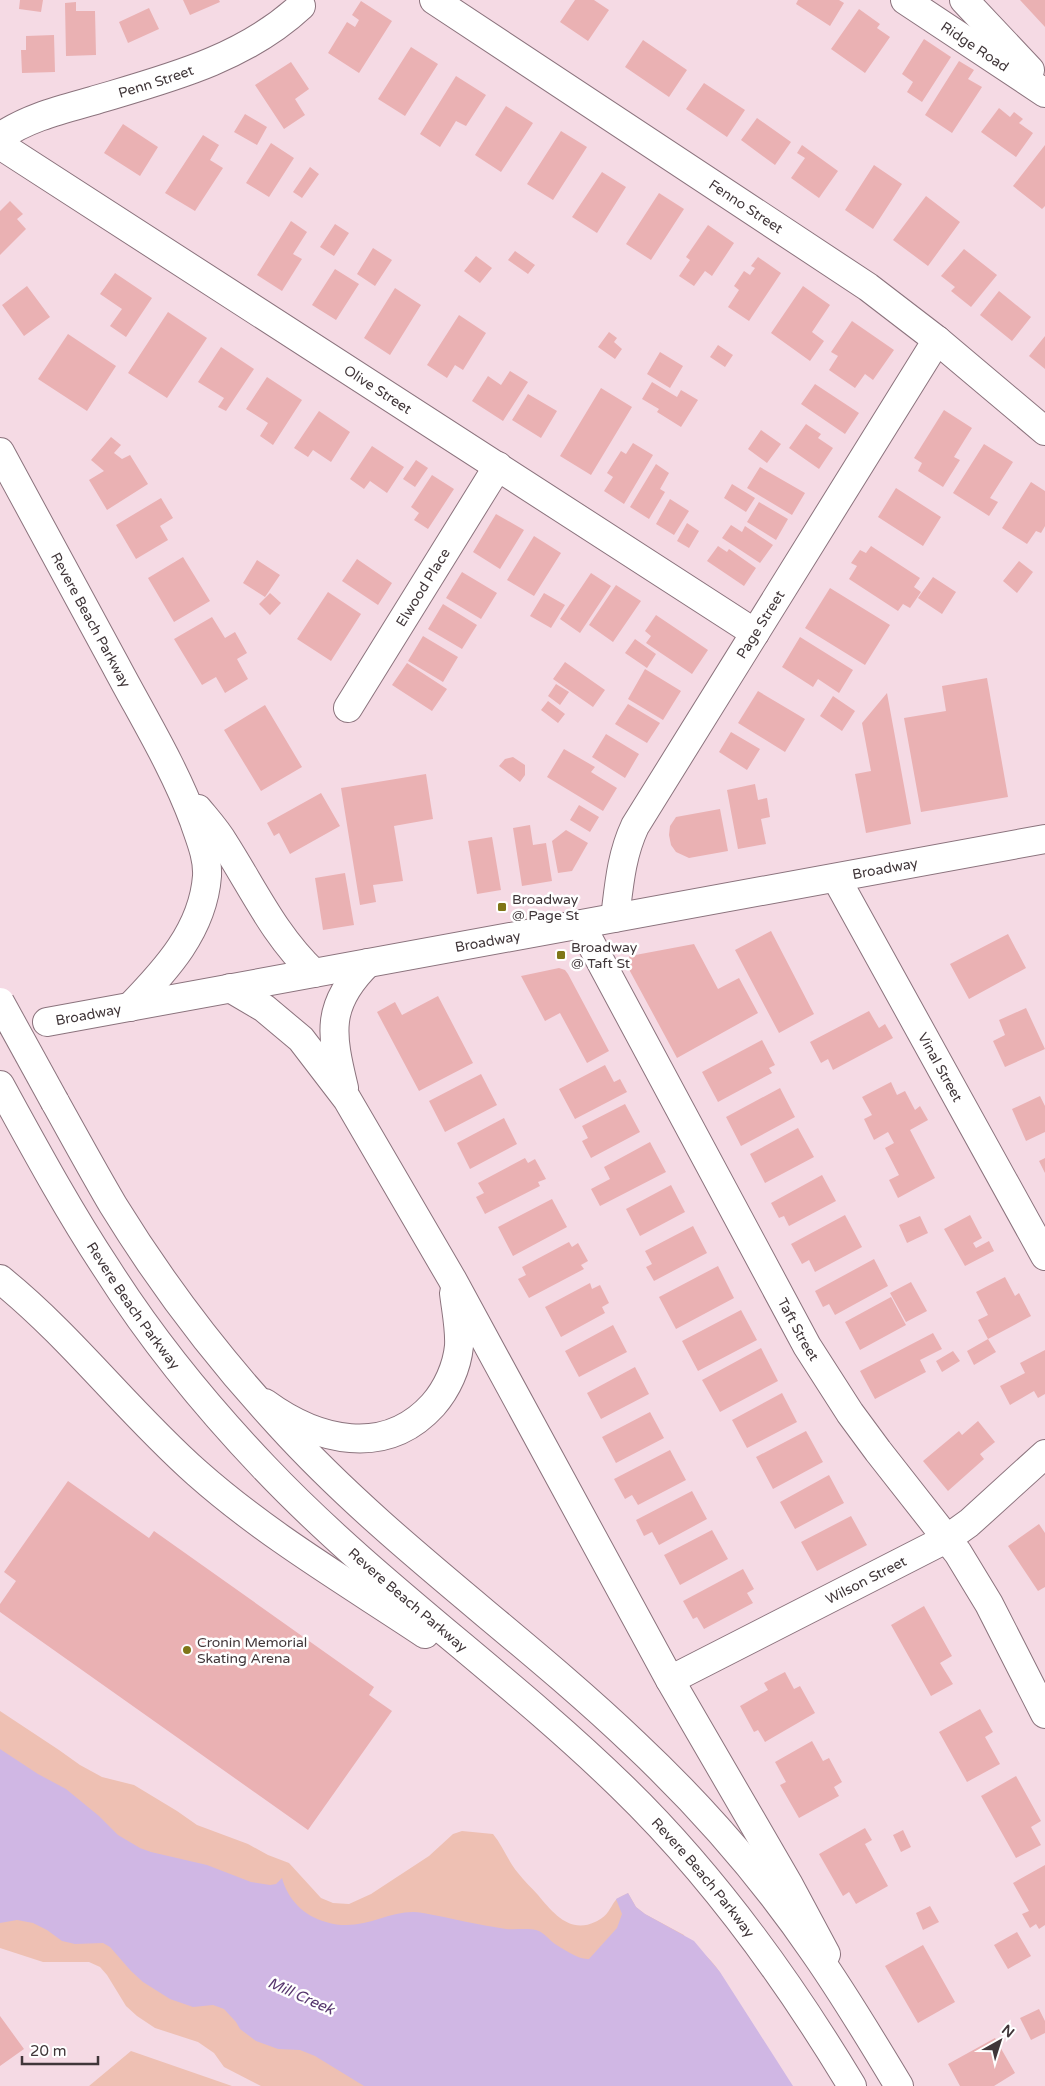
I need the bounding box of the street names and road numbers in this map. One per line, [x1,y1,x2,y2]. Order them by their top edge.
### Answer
street label: Ridge Road [938,18,1012,75]
street label: Penn Street [116,61,196,101]
street label: Fenno Street [706,176,787,237]
street label: Olive Street [341,361,416,418]
street label: Elwood Place [392,545,454,630]
street label: Revere Beach Parkway [48,549,135,691]
street label: Page Street [733,586,788,662]
street label: Broadway [851,854,920,883]
street label: Broadway [454,927,522,956]
street label: Broadway [54,1000,123,1029]
street label: Vinal Street [915,1029,967,1105]
street label: Revere Beach Parkway [83,1239,184,1373]
street label: Taft Street [774,1295,823,1364]
street label: Revere Beach Parkway [345,1544,471,1656]
street label: Wilson Street [823,1552,910,1608]
street label: Revere Beach Parkway [648,1814,759,1941]

